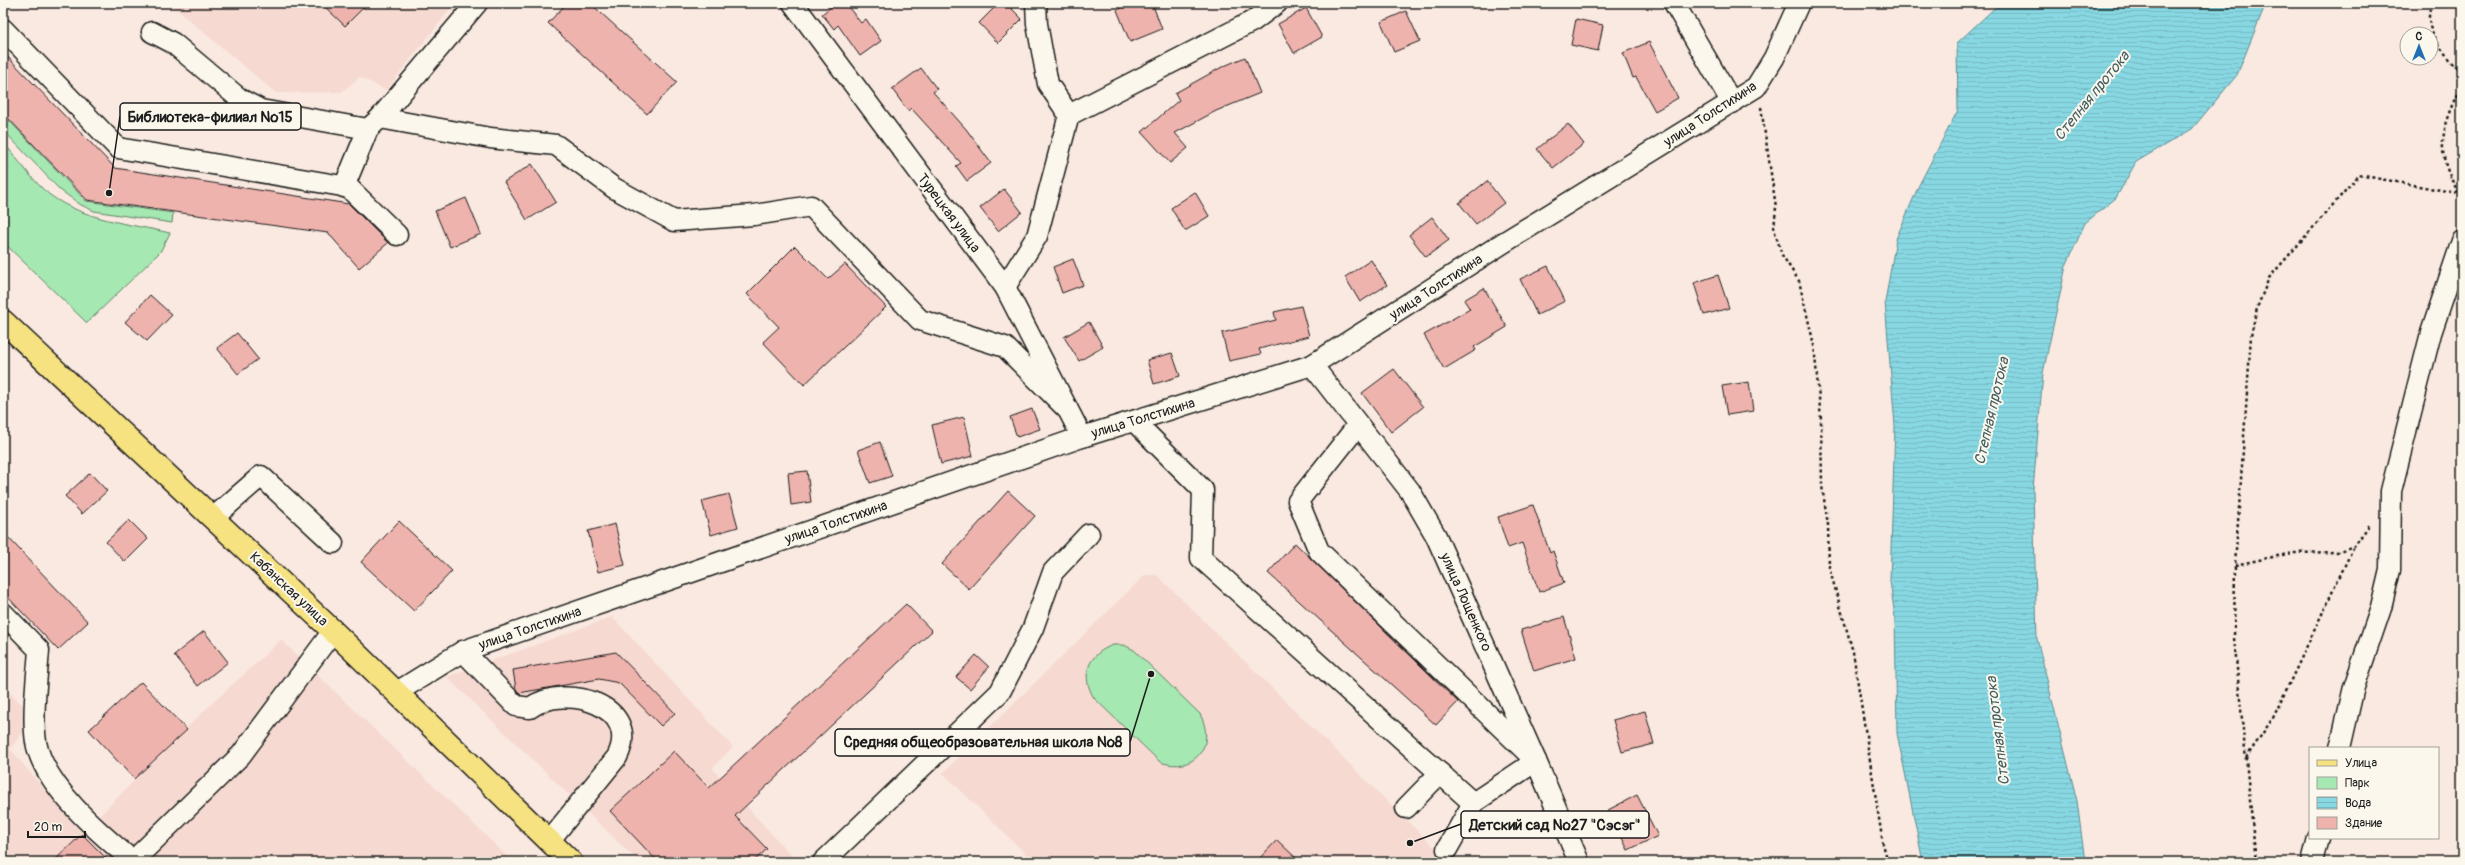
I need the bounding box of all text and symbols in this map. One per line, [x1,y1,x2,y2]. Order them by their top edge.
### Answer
north arrow [2399,26,2439,66]
text: С [2416,30,2423,43]
water label: Степная протока [2050,47,2135,145]
street label: улица Толстихина [1660,78,1760,151]
callout: Библиотека-филиал №15 [120,103,301,130]
text: Библиотека-филиал №15 [127,108,293,127]
street label: Турецкая улица [914,170,984,256]
street label: улица Толстихина [1386,251,1486,324]
water label: Степная протока [1970,354,2014,467]
street label: улица Толстихина [1088,394,1197,442]
street label: улица Толстихина [782,496,890,548]
street label: Кабанская улица [246,548,332,630]
street label: улица Лощенкого [1436,549,1496,654]
street label: улица Толстихина [476,602,584,654]
water label: Степная протока [1982,674,2014,787]
callout: Средняя общеобразовательная школа №8 [835,729,1130,756]
text: Средняя общеобразовательная школа №8 [844,733,1123,752]
legend [2309,747,2439,839]
text: Улица [2345,756,2377,771]
text: Парк [2345,776,2370,791]
text: Вода [2345,796,2371,811]
callout: Детский сад №27 "Сэсэг" [1461,811,1649,838]
scale bar [28,813,85,839]
text: Детский сад №27 "Сэсэг" [1468,816,1641,835]
text: Здание [2345,816,2382,831]
text: 20 m [34,820,63,835]

